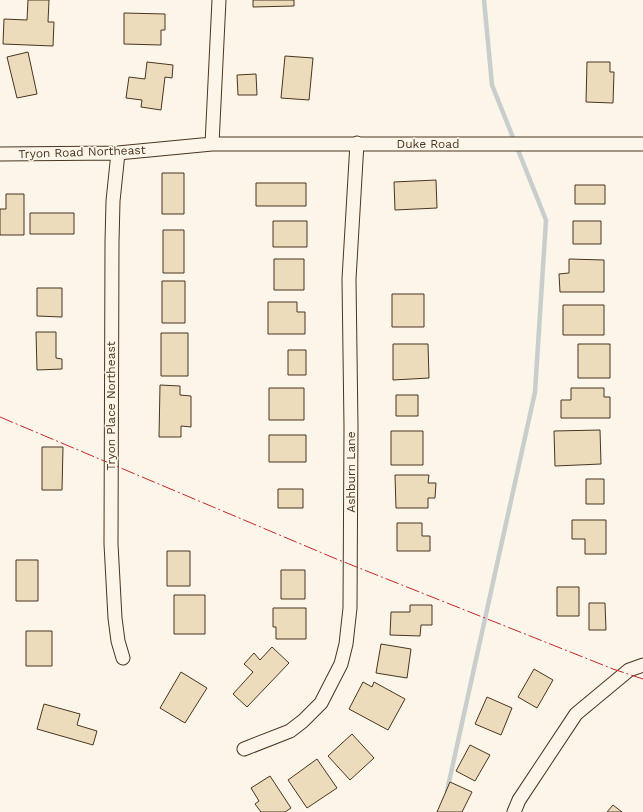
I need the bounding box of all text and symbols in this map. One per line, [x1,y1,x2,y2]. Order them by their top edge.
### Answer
street label: Duke Road [397,137,459,151]
street label: Tryon Road Northeast [18,143,146,161]
street label: Tryon Place Northeast [104,341,118,471]
street label: Ashburn Lane [344,431,358,513]

